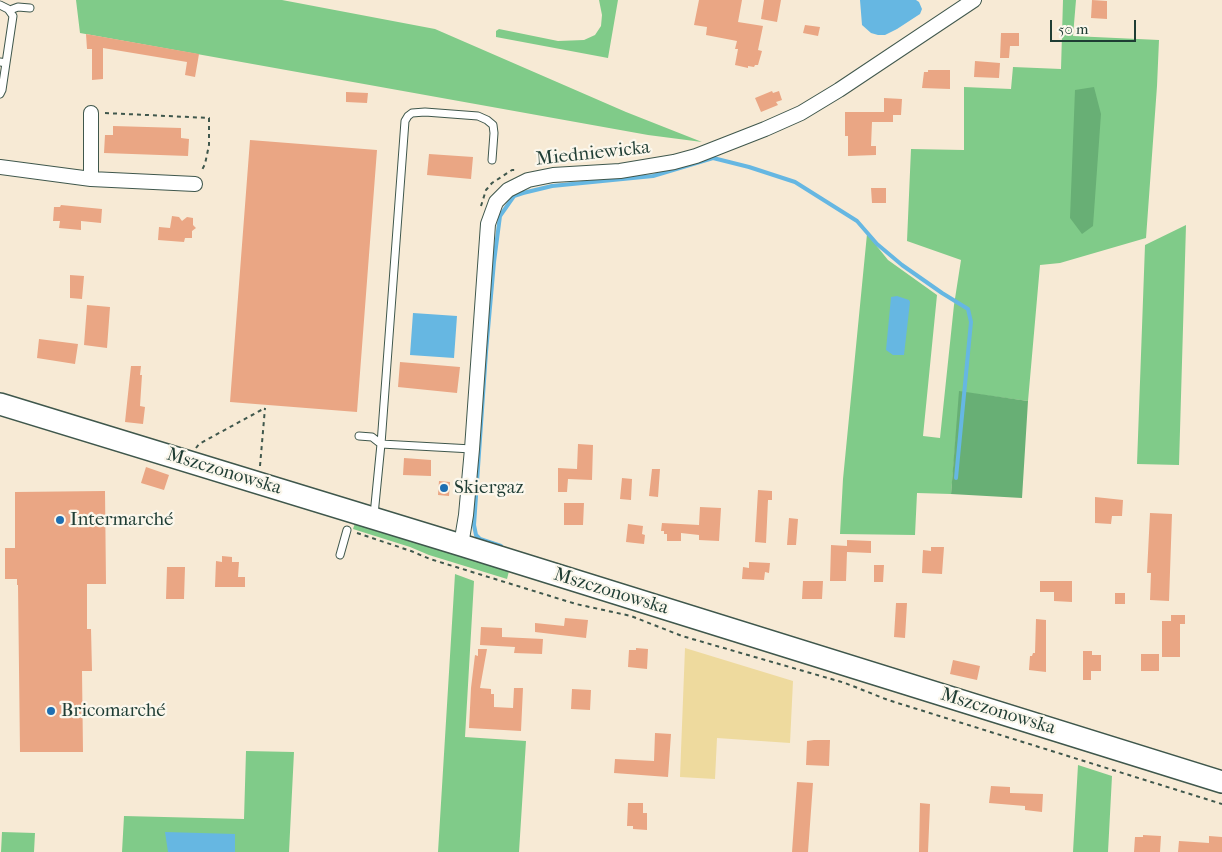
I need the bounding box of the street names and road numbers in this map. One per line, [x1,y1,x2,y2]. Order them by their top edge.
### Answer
street label: Miedniewicka [535,137,651,171]
street label: Mszczonowska [164,444,284,500]
street label: Mszczonowska [551,564,671,620]
street label: Mszczonowska [938,684,1058,740]

